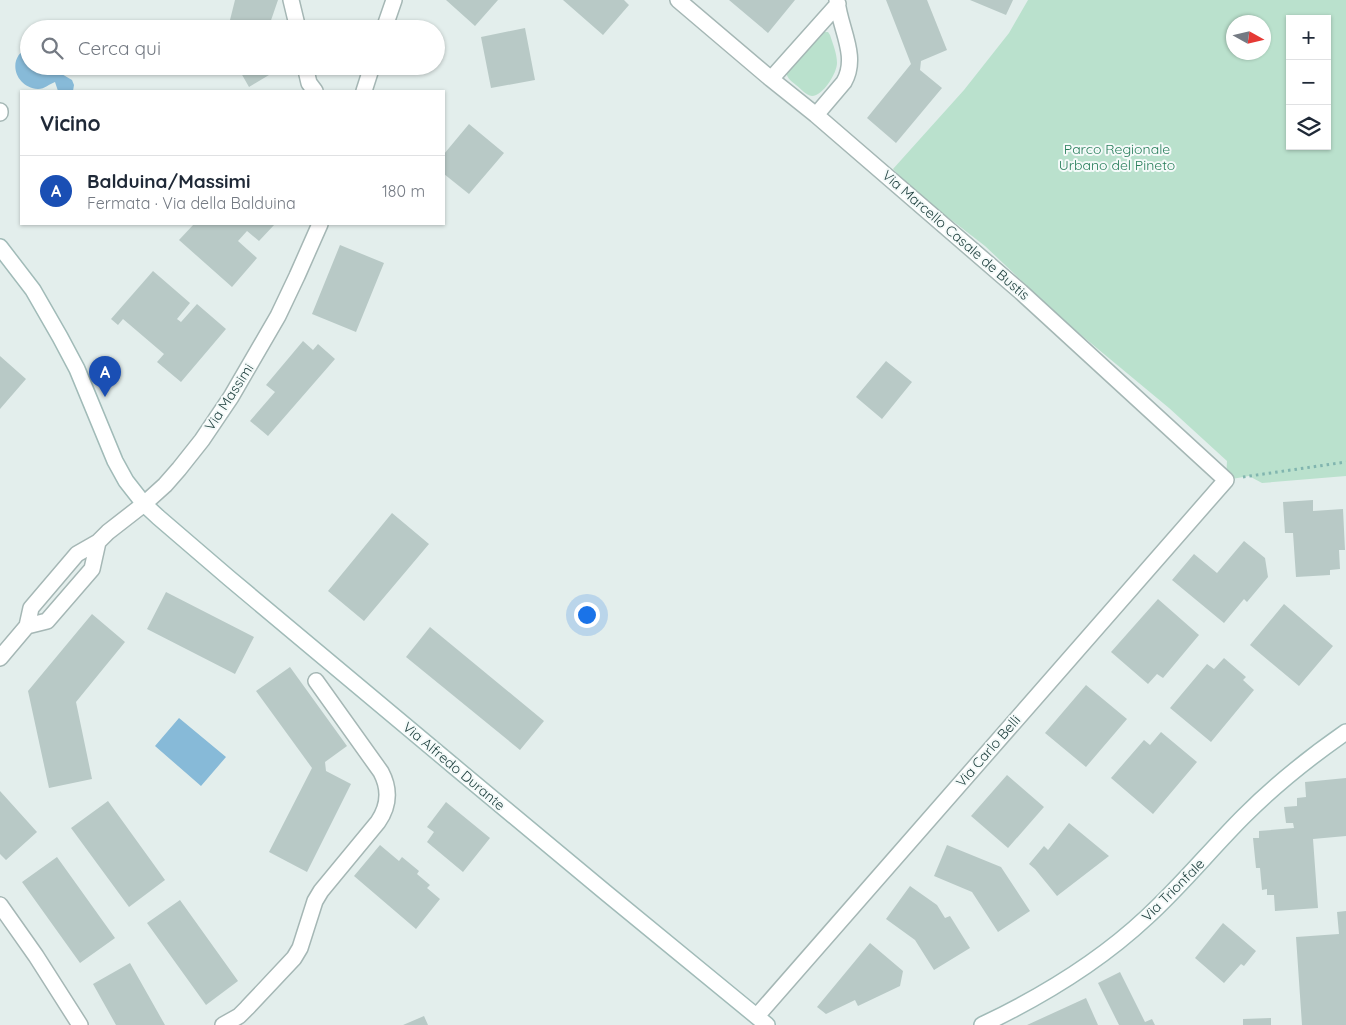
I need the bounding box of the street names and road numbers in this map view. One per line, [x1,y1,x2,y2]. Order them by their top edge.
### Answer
street label: Via Marcello Casale de Bustis [879,166,1033,304]
street label: Via Massimi [201,360,257,434]
street label: Via Carlo Belli [952,711,1024,791]
street label: Via Alfredo Durante [399,718,509,814]
street label: Via Trionfale [1138,855,1208,925]

